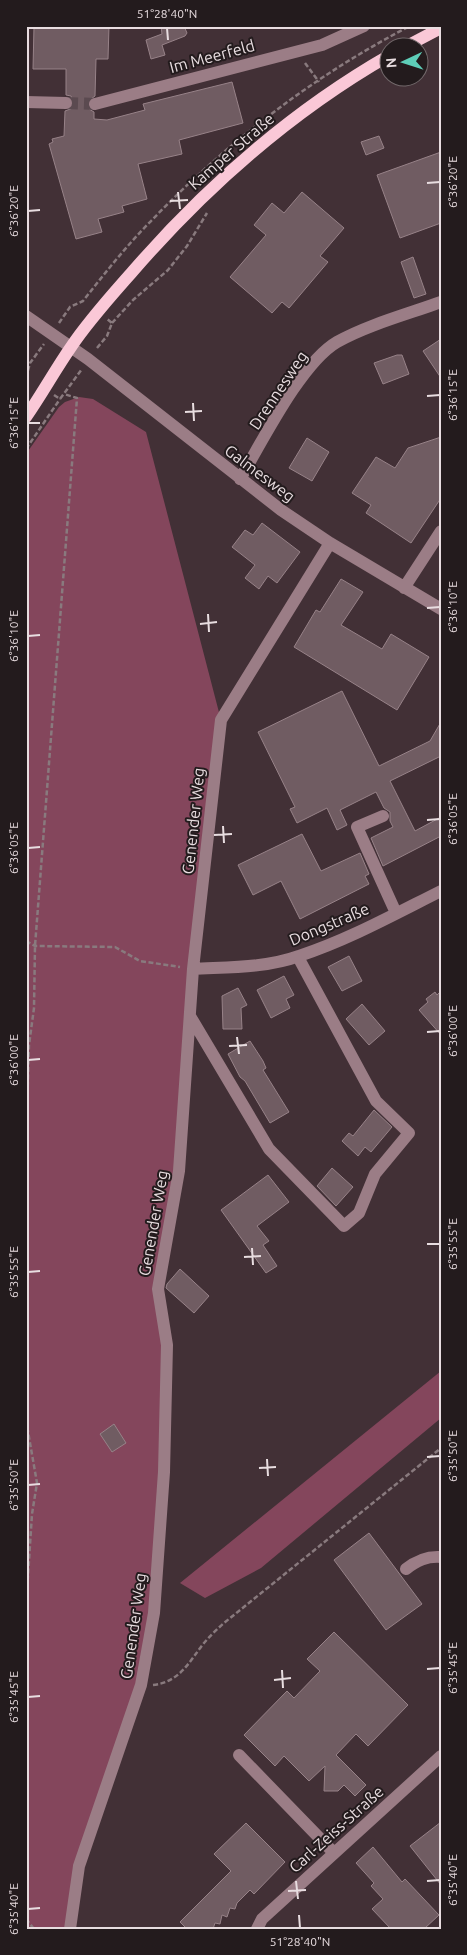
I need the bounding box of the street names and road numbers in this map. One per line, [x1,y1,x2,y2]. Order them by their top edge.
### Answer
street label: Im Meerfeld [167,36,257,76]
street label: Kamper Straße [185,109,277,193]
street label: Drennesweg [245,347,311,433]
street label: Galmesweg [221,441,299,505]
street label: Genender Weg [178,767,208,875]
street label: Dongstraße [286,899,372,949]
street label: Genender Weg [135,1169,171,1277]
street label: Genender Weg [117,1572,149,1680]
street label: Carl-Zeiss-Straße [285,1782,387,1876]

